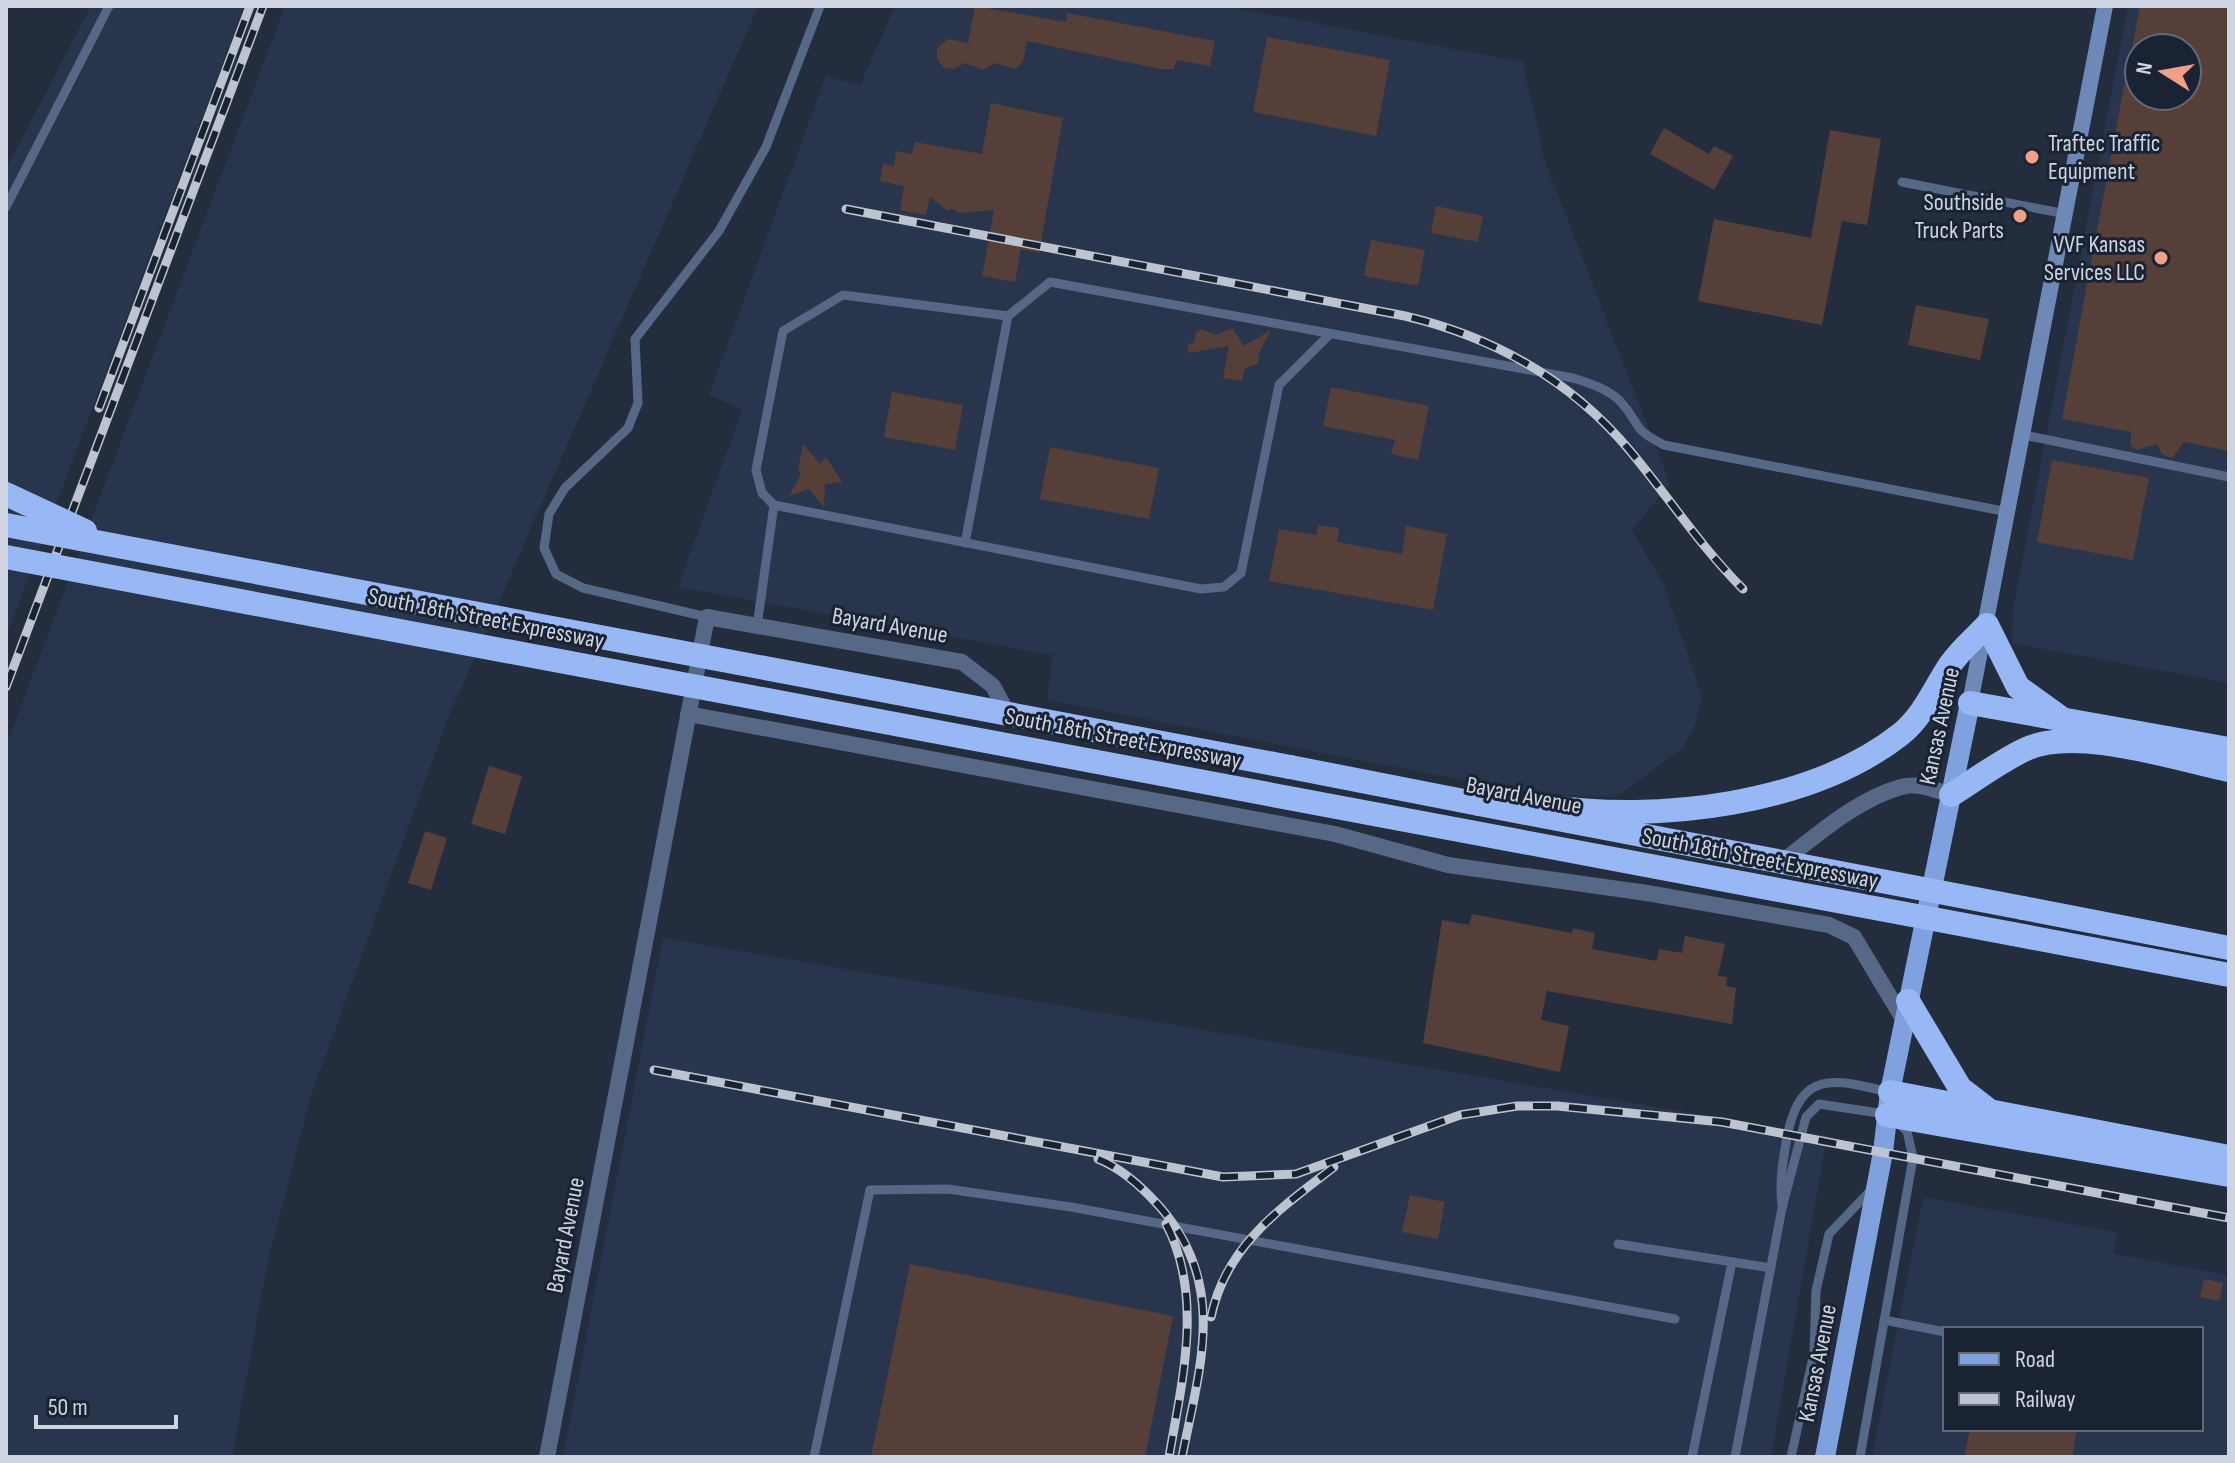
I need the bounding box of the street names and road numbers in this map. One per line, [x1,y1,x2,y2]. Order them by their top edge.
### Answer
street label: South 18th Street Expressway [365,581,606,656]
street label: Bayard Avenue [830,601,950,650]
street label: Kansas Avenue [1913,665,1966,787]
street label: South 18th Street Expressway [1002,701,1243,776]
street label: Bayard Avenue [1464,770,1584,821]
street label: South 18th Street Expressway [1639,821,1880,896]
street label: Bayard Avenue [540,1175,591,1295]
street label: Kansas Avenue [1792,1302,1843,1424]

